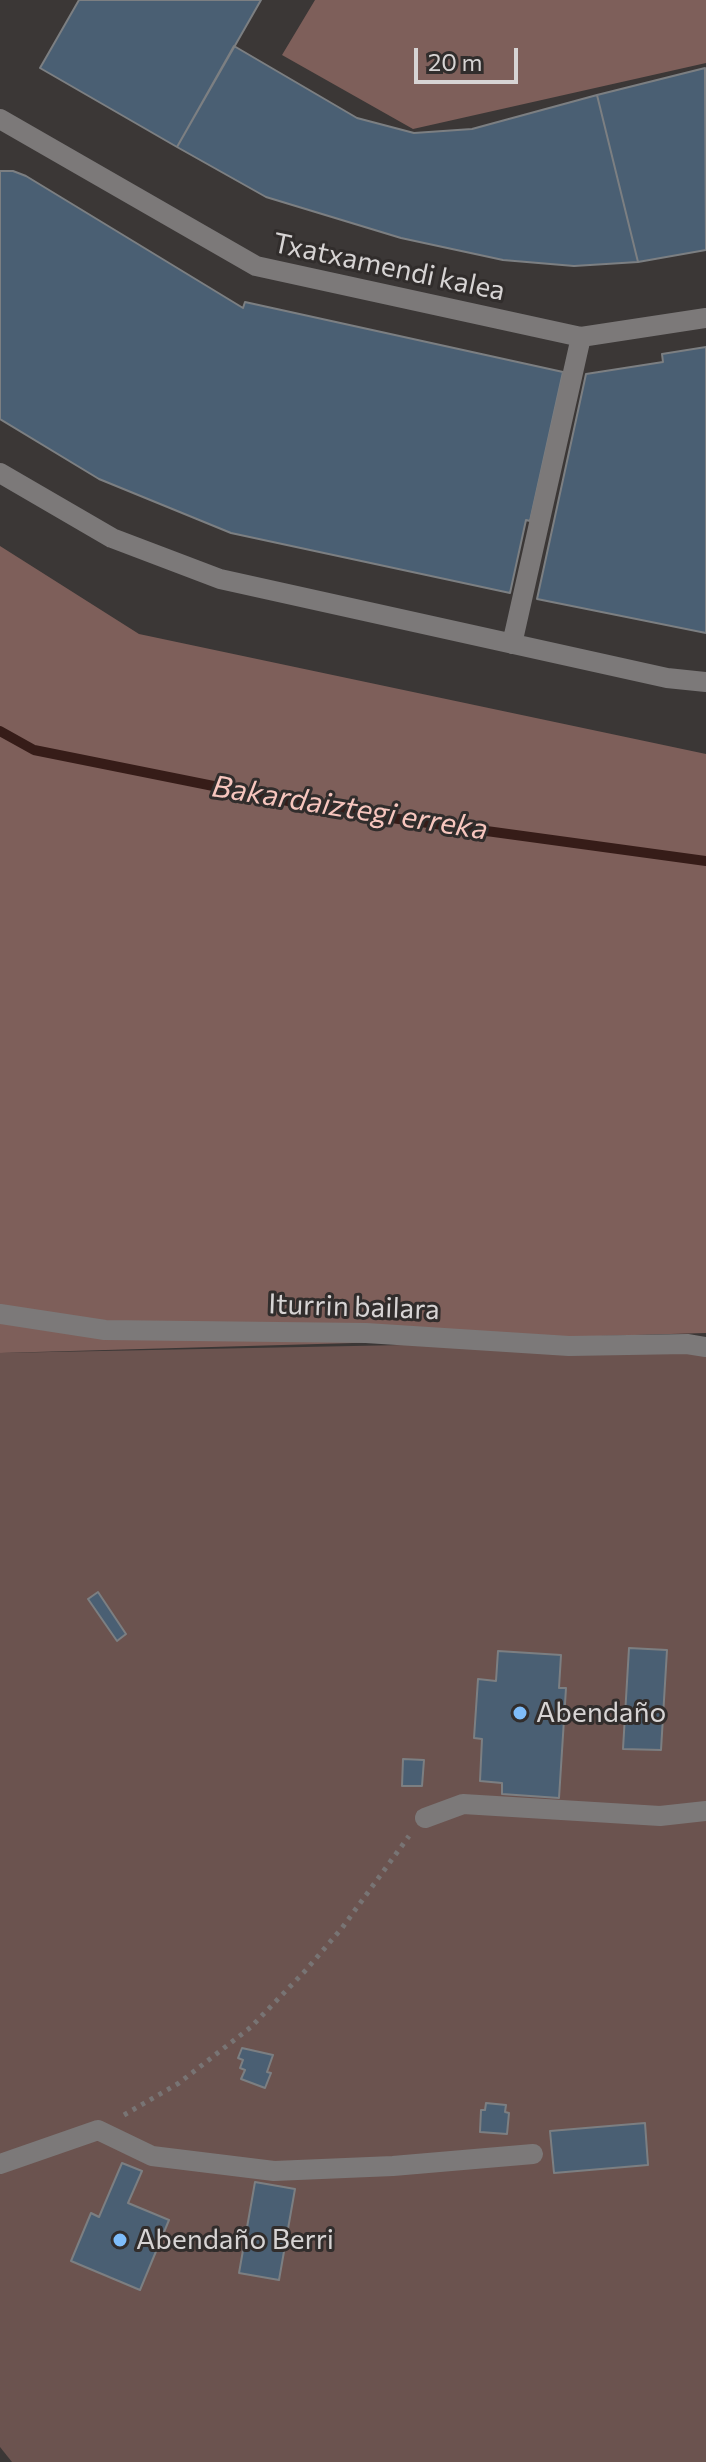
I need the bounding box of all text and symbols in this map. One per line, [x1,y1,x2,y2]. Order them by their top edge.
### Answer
scale bar [418,32,522,82]
text: 20 m [428,47,482,76]
street label: Txatxamendi kalea [270,226,508,308]
water label: Bakardaiztegi erreka [210,768,490,848]
street label: Iturrin bailara [268,1287,440,1327]
place label: Abendaño [536,1696,666,1730]
marker: Abendaño [511,1704,529,1722]
place label: Abendaño Berri [136,2223,334,2257]
marker: Abendaño Berri [111,2231,129,2249]

